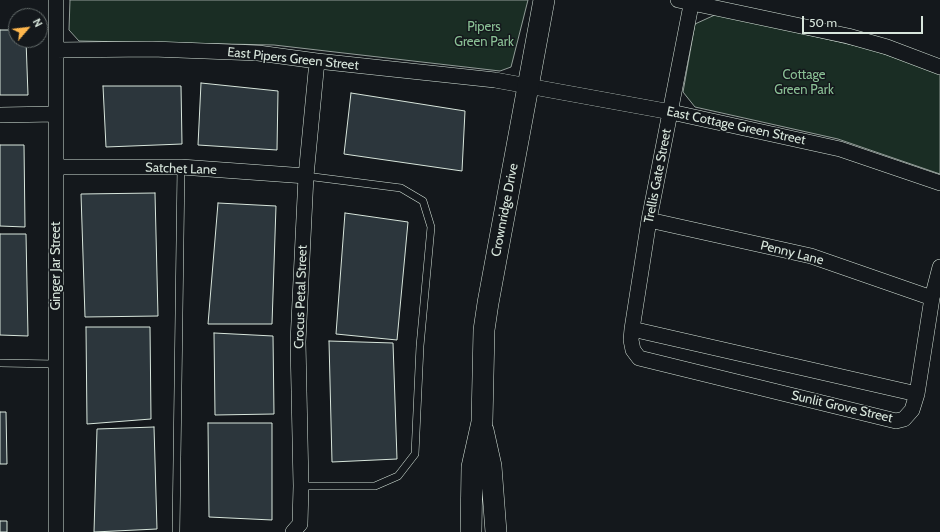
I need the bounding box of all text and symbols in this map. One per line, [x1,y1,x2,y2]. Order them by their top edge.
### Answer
north arrow [8,8,48,48]
scale bar [804,8,925,34]
text: 50 m [809,15,837,30]
text: N [30,16,46,30]
park label: Pipers Green Park [454,19,514,50]
street label: East Pipers Green Street [227,44,359,74]
park label: Cottage Green Park [774,67,834,98]
street label: East Cottage Green Street [665,104,807,148]
street label: Trellis Gate Street [641,128,675,224]
street label: Satchet Lane [145,160,217,178]
street label: Crownridge Drive [488,162,522,258]
street label: Ginger Jar Street [48,222,64,310]
street label: Penny Lane [759,238,825,268]
street label: Crocus Petal Street [291,245,311,349]
street label: Sunlit Grove Street [790,388,894,426]

